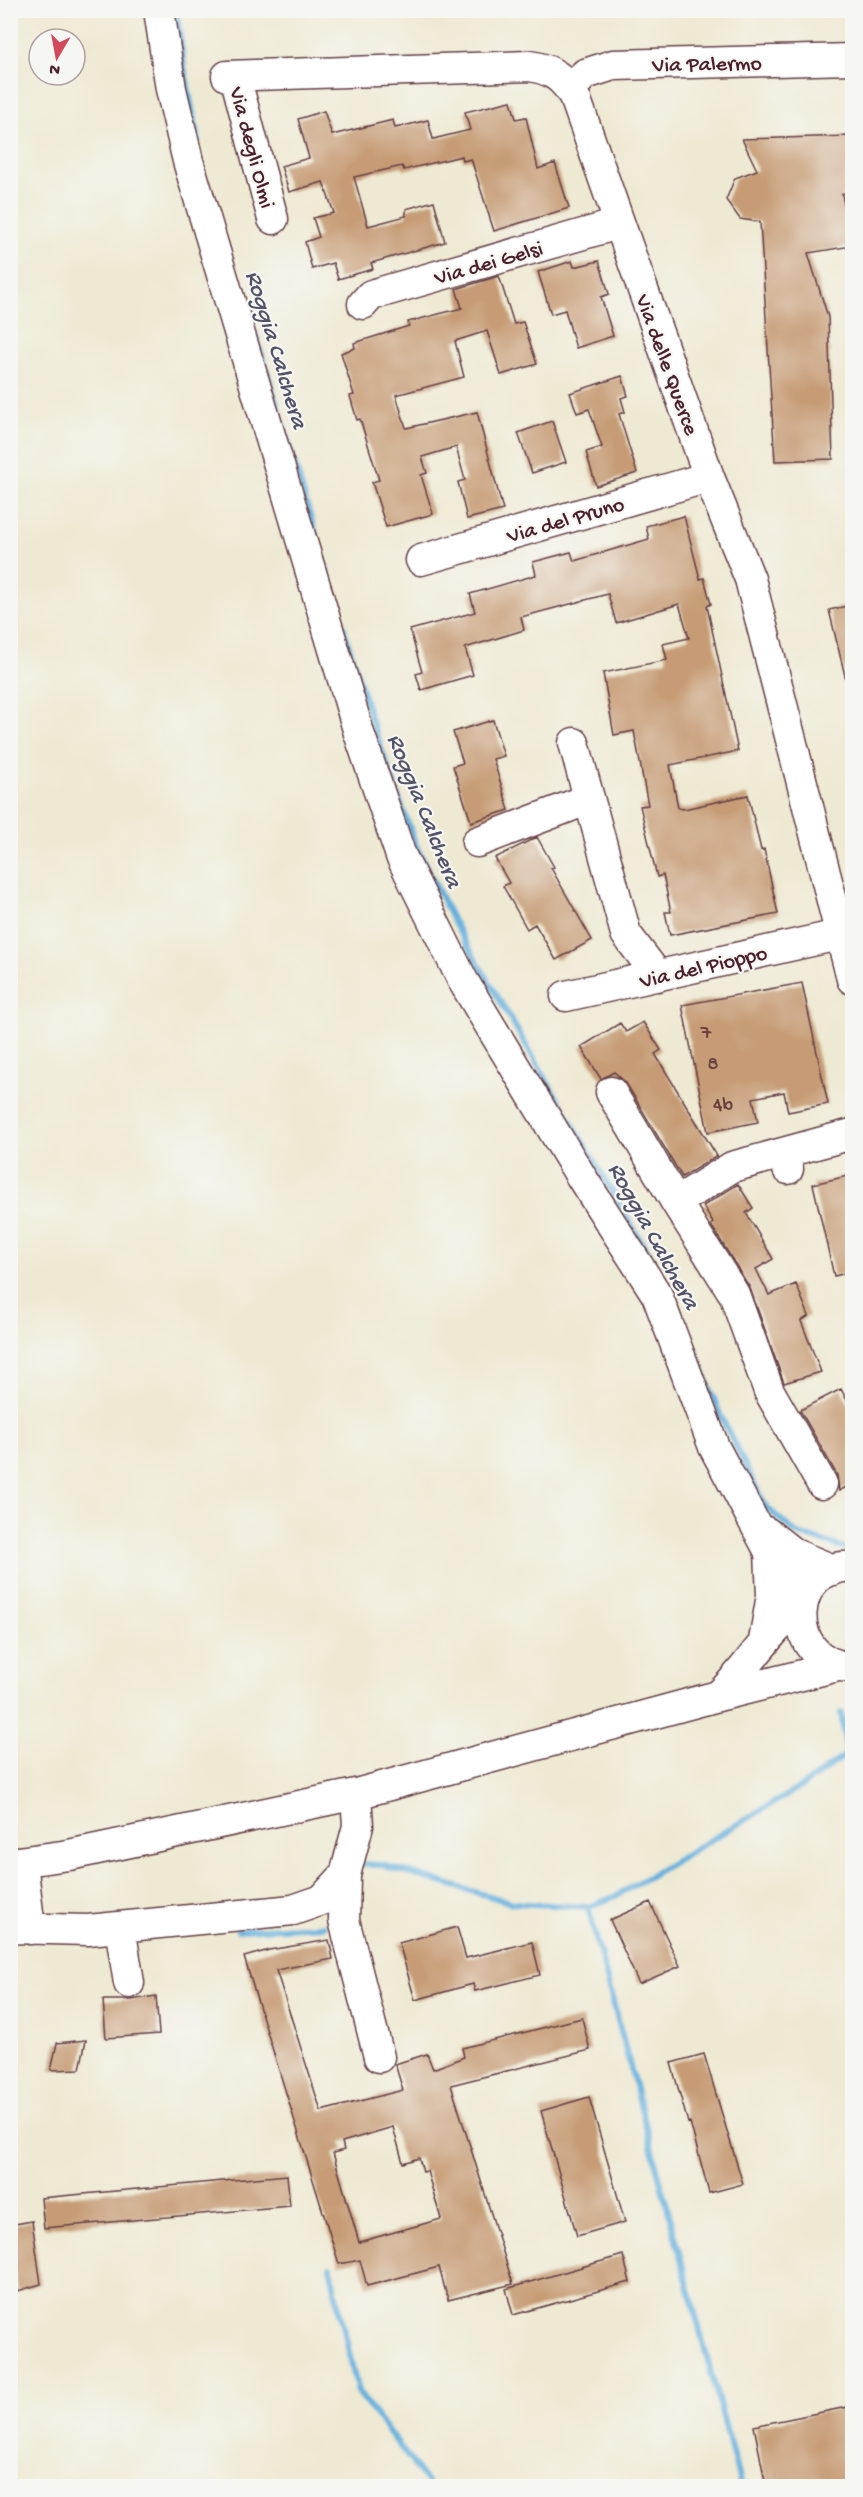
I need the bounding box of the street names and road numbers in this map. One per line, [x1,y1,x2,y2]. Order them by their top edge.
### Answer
street label: Via Palermo [651,52,762,80]
street label: Via degli Olmi [221,84,279,212]
street label: Via dei Gelsi [431,237,546,293]
street label: Via delle Querce [627,290,703,440]
street label: Via del Pruno [503,493,628,551]
street label: Via del Pioppo [637,942,770,996]

